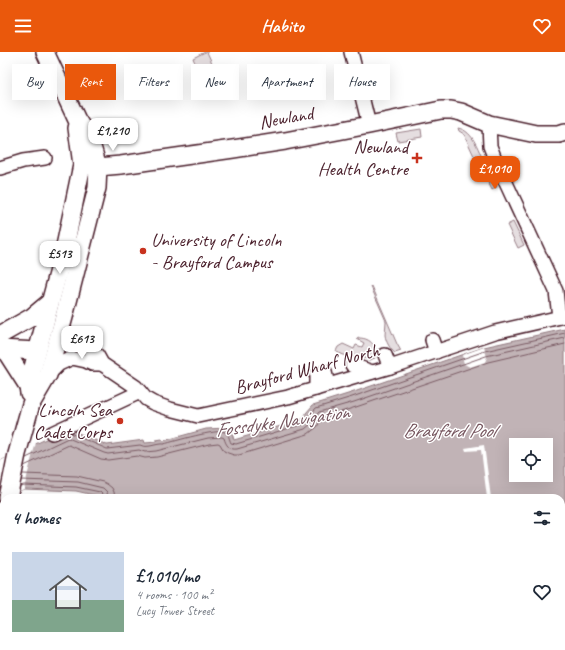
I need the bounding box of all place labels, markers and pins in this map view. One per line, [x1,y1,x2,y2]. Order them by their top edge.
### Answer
pin: £1,210 [80,118,146,152]
place label: Newland Health Centre [318,135,412,181]
marker: Newland Health Centre [411,152,423,164]
pin: £1,010 [462,156,528,190]
place label: University of Lincoln - Brayford Campus [151,228,282,274]
pin: £513 [36,241,84,275]
marker: University of Lincoln - Brayford Campus [138,246,148,256]
pin: £613 [58,326,106,360]
place label: Lincoln Sea Cadet Corps [34,398,114,444]
marker: Lincoln Sea Cadet Corps [115,416,125,426]

